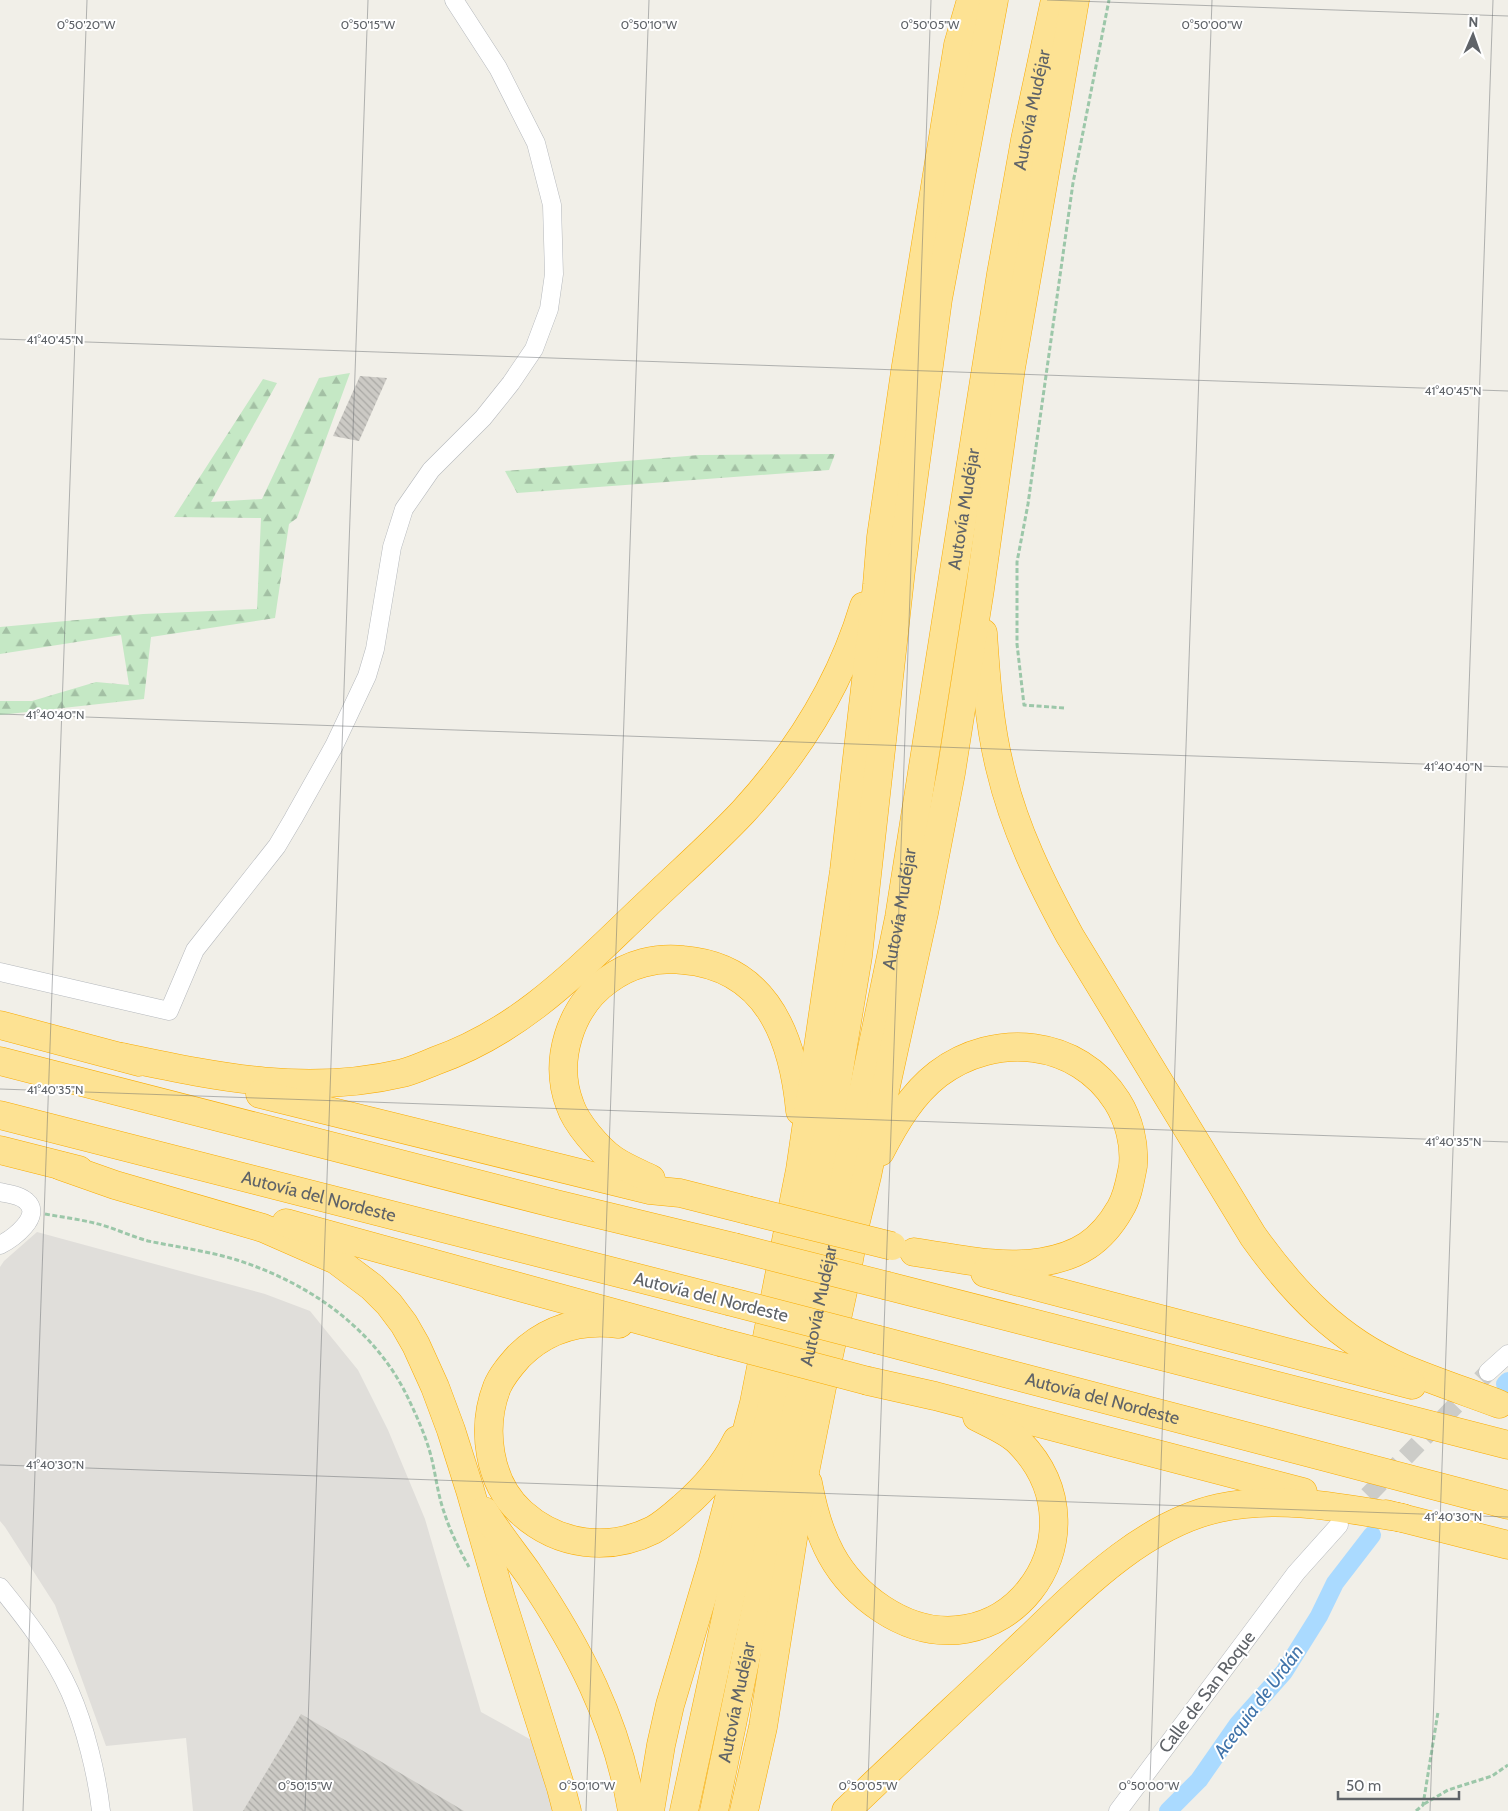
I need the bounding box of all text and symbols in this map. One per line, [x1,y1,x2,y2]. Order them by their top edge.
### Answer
north arrow [1448,10,1498,60]
text: N [1468,13,1479,31]
text: 0°50'20"W [57,17,116,32]
text: 0°50'15"W [341,17,396,32]
text: 0°50'10"W [621,17,678,32]
text: 0°50'05"W [901,17,960,32]
text: 0°50'00"W [1182,17,1243,32]
street label: Autovía Mudéjar [1009,47,1055,172]
text: 41°40'45"N [27,332,83,347]
text: 41°40'45"N [1425,383,1481,398]
street label: Autovía Mudéjar [943,446,984,571]
text: 41°40'40"N [26,707,84,722]
text: 41°40'40"N [1424,759,1482,774]
street label: Autovía Mudéjar [878,846,921,971]
text: 41°40'35"N [27,1082,83,1097]
text: 41°40'35"N [1425,1134,1481,1149]
street label: Autovía del Nordeste [239,1166,398,1227]
street label: Autovía Mudéjar [795,1243,842,1368]
street label: Autovía del Nordeste [631,1267,791,1327]
street label: Autovía del Nordeste [1023,1368,1182,1429]
text: 41°40'30"N [26,1457,84,1472]
text: 41°40'30"N [1424,1509,1482,1524]
street label: Calle de San Roque [1154,1627,1260,1757]
street label: Autovía Mudéjar [713,1640,760,1765]
water label: Acequia de Urdán [1208,1640,1308,1763]
scale bar [1338,1768,1459,1800]
text: 50 m [1346,1777,1381,1795]
text: 0°50'15"W [278,1778,333,1793]
text: 0°50'10"W [559,1778,616,1793]
text: 0°50'05"W [839,1778,898,1793]
text: 0°50'00"W [1119,1778,1180,1793]

